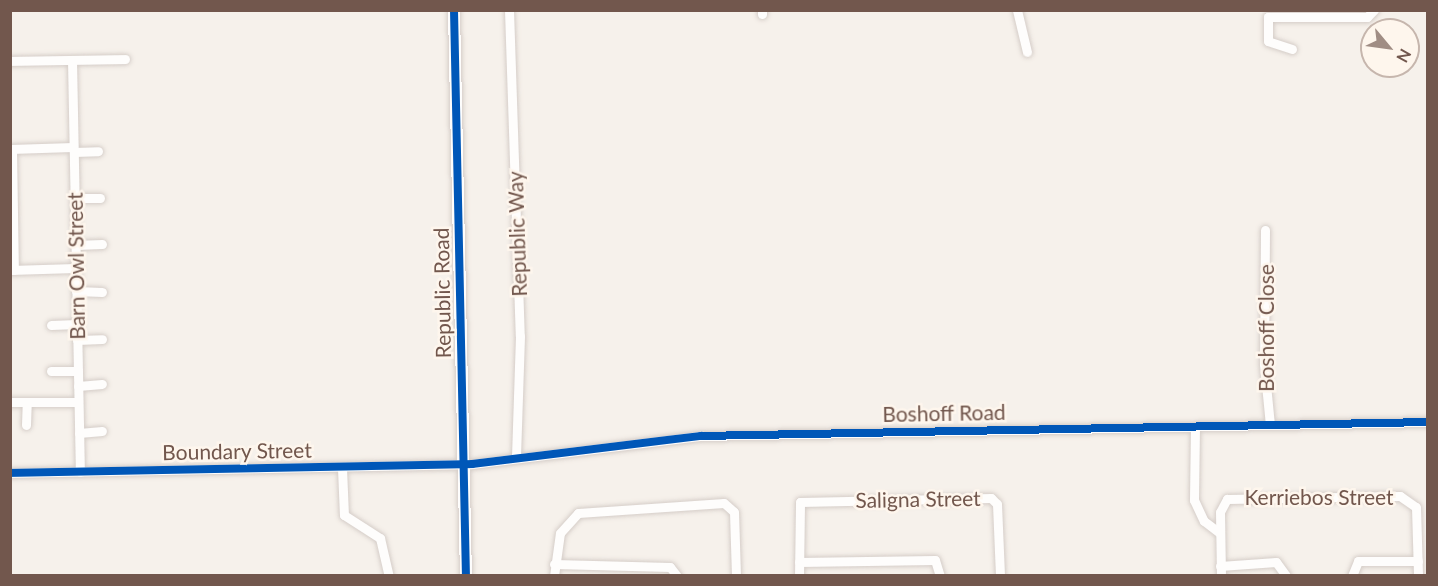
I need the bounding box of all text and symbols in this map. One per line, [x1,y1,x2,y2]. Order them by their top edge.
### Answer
north arrow [1360,18,1420,78]
text: N [1393,46,1416,66]
street label: Republic Way [502,171,532,297]
street label: Barn Owl Street [62,192,90,340]
street label: Republic Road [428,227,456,359]
street label: Boshoff Close [1253,264,1279,392]
street label: Boshoff Road [882,399,1006,427]
street label: Boundary Street [162,437,312,465]
street label: Kerriebos Street [1244,484,1394,510]
street label: Saligna Street [855,485,981,513]

